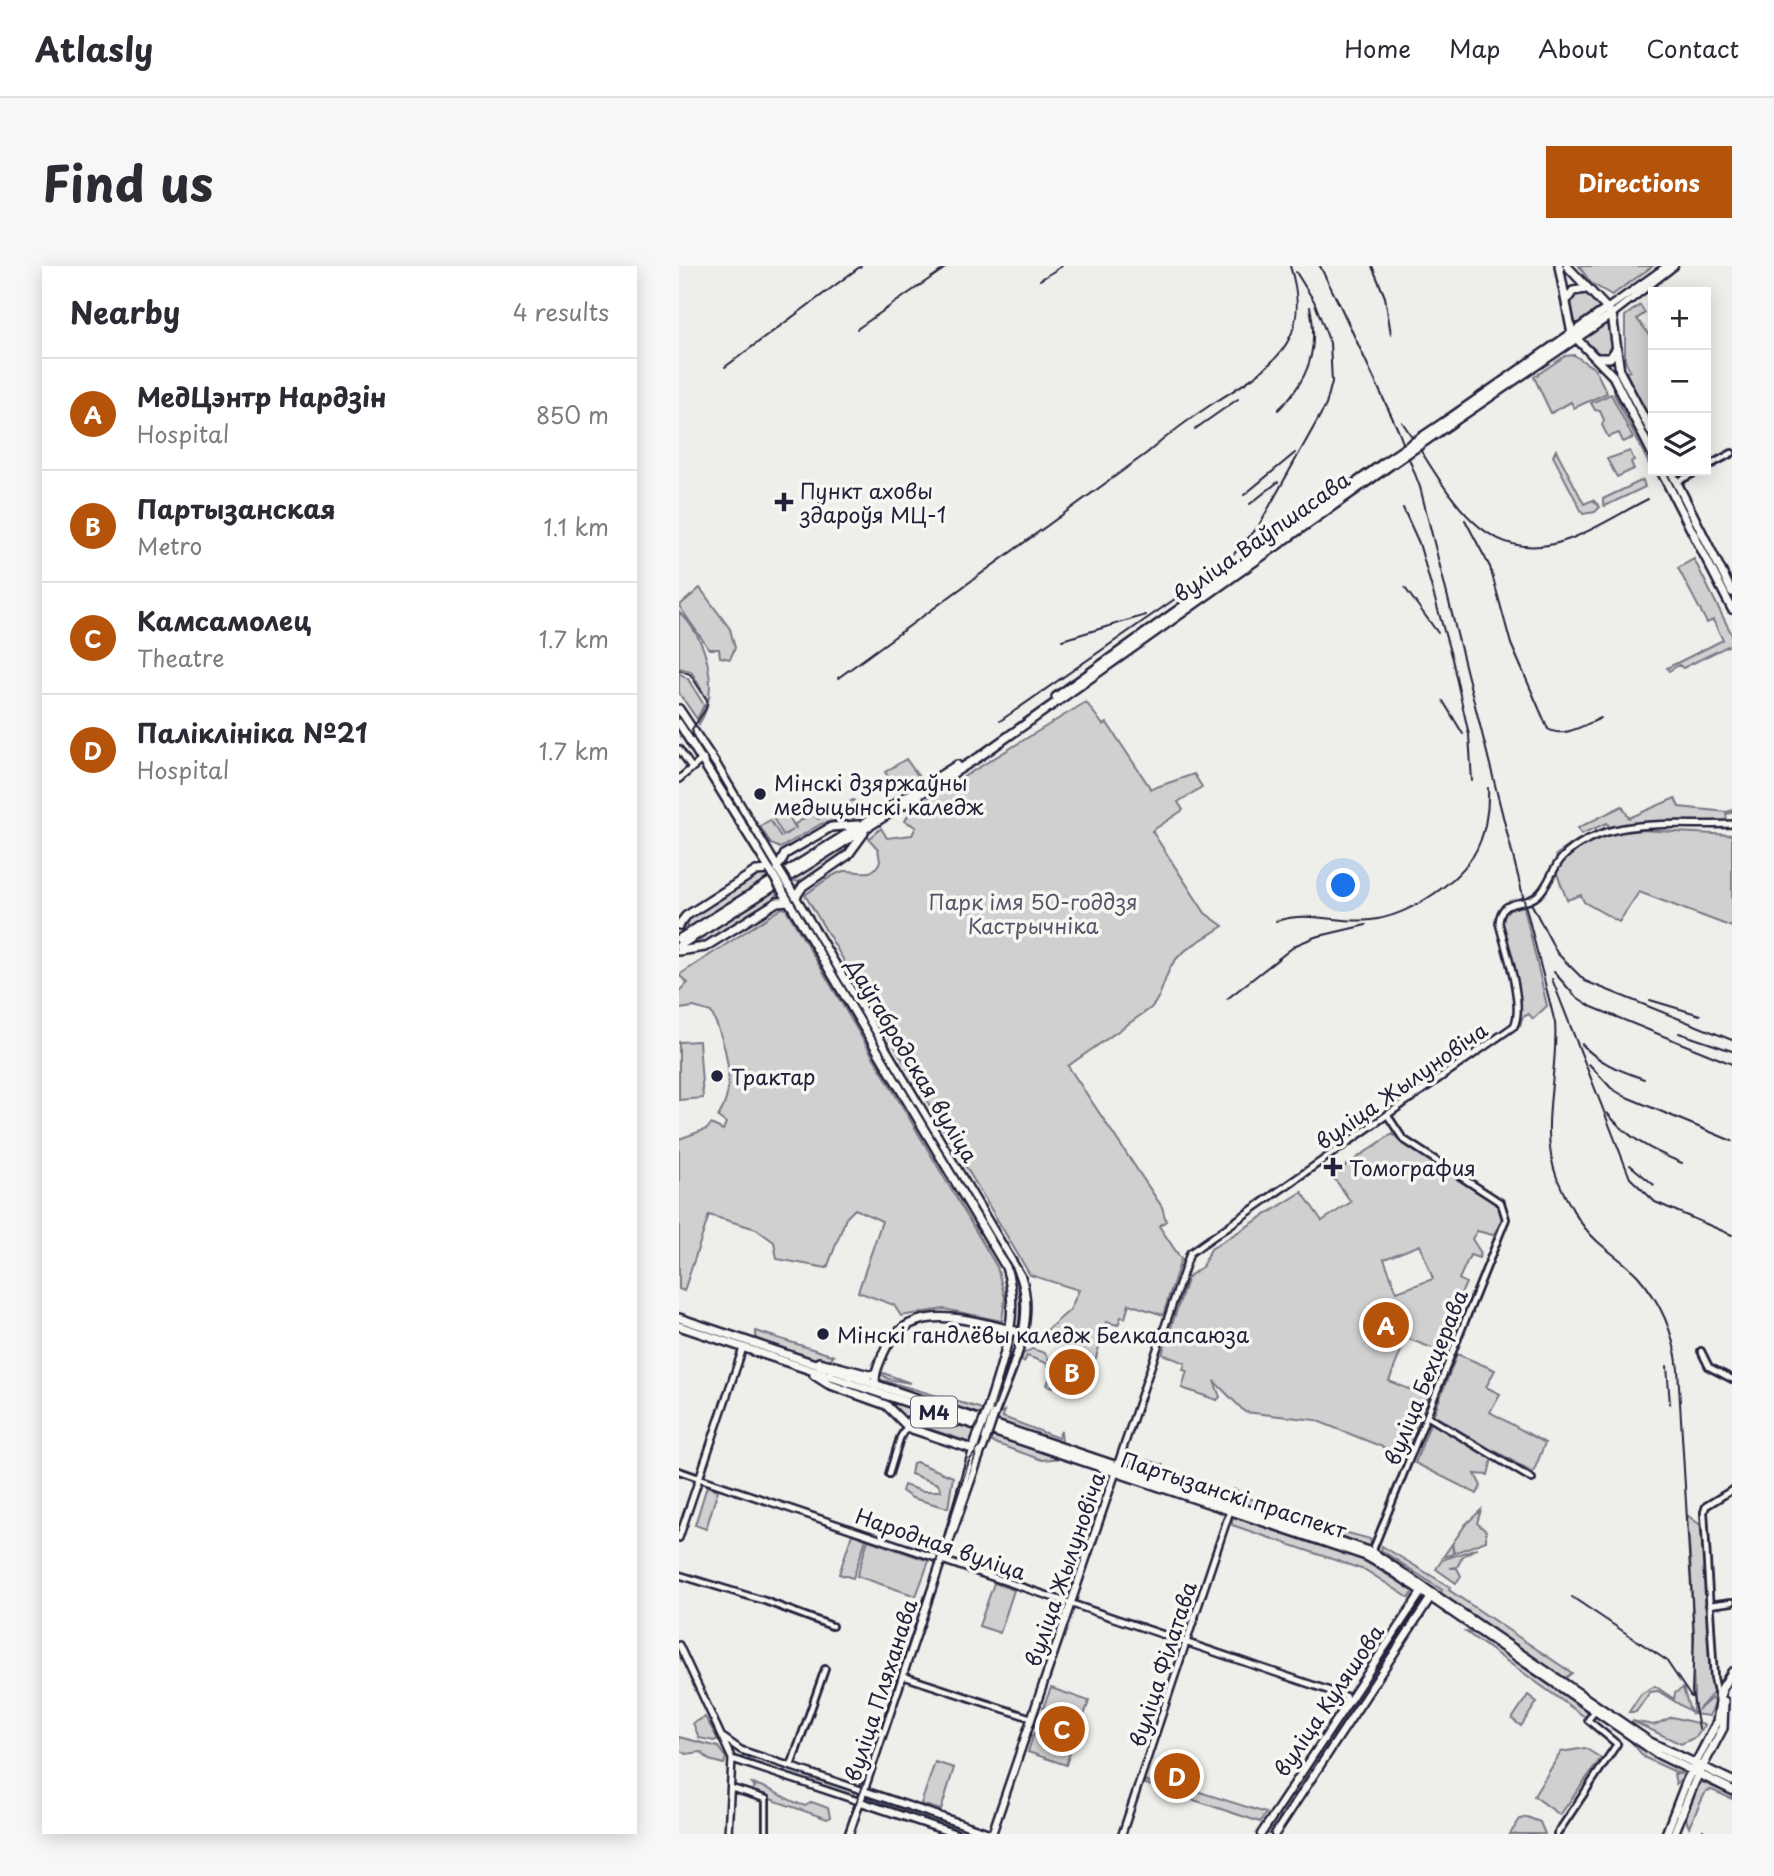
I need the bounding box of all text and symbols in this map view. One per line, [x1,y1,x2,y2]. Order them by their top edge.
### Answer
text: Atlasly [35,23,153,73]
text: Home [1344,30,1411,66]
text: Map [1449,30,1500,66]
text: About [1538,30,1608,66]
text: Contact [1646,30,1739,66]
text: Find us [42,145,213,219]
button: Directions [1546,146,1732,218]
map controls [1648,287,1711,476]
button: + [1648,287,1711,350]
text: Nearby [70,289,180,334]
text: 4 results [513,294,609,329]
button: − [1648,350,1711,413]
text: МедЦэнтр Нардзін [137,377,386,416]
text: A [84,397,102,432]
text: 850 m [536,397,609,432]
button: layers [1648,413,1711,476]
text: Hospital [137,416,229,451]
street label: вуліца Ваўпшасава [1166,462,1357,609]
place label: Пункт аховы здароўя МЦ-1 [799,474,946,530]
text: Партызанская [137,489,336,528]
marker: Пункт аховы здароўя МЦ-1 [774,492,794,512]
text: B [85,509,101,544]
text: 1.1 km [543,509,609,544]
text: Metro [137,528,202,563]
text: Камсамолец [137,601,311,640]
text: C [84,621,102,656]
text: 1.7 km [539,621,609,656]
text: Theatre [137,640,224,675]
text: Паліклініка №21 [137,713,367,752]
text: D [84,733,102,768]
text: 1.7 km [539,733,609,768]
text: Hospital [137,752,229,787]
place label: Мінскі дзяржаўны медыцынскі каледж [774,766,984,822]
marker: Мінскі дзяржаўны медыцынскі каледж [752,786,768,802]
your location [1326,868,1360,902]
park label: Парк імя 50-годдзя Кастрычніка [928,885,1138,941]
street label: Даўгабродская вуліца [839,951,987,1168]
street label: вуліца Жылуновіча [1308,1013,1494,1156]
place label: Трактар [731,1060,816,1092]
marker: Трактар [709,1068,725,1084]
place label: Томография [1349,1151,1476,1183]
marker: Томография [1323,1157,1343,1177]
street label: вуліца Бехцерава [1375,1284,1475,1470]
pin: A [1363,1299,1409,1351]
place label: Мінскі гандлёвы каледж Белкаапсаюза [837,1318,1249,1350]
marker: Мінскі гандлёвы каледж Белкаапсаюза [815,1326,831,1342]
pin: B [1049,1346,1095,1398]
road number: М4 [911,1396,957,1428]
street label: Партызанскі праспект [1117,1442,1352,1546]
street label: вуліца Жылуновіча [1016,1467,1112,1670]
street label: Народная вуліца [851,1499,1031,1587]
street label: вуліца Філатава [1120,1577,1204,1751]
street label: вуліца Пляханава [835,1594,925,1785]
street label: вуліца Куляшова [1265,1618,1391,1782]
pin: C [1039,1703,1085,1755]
pin: D [1154,1750,1200,1802]

